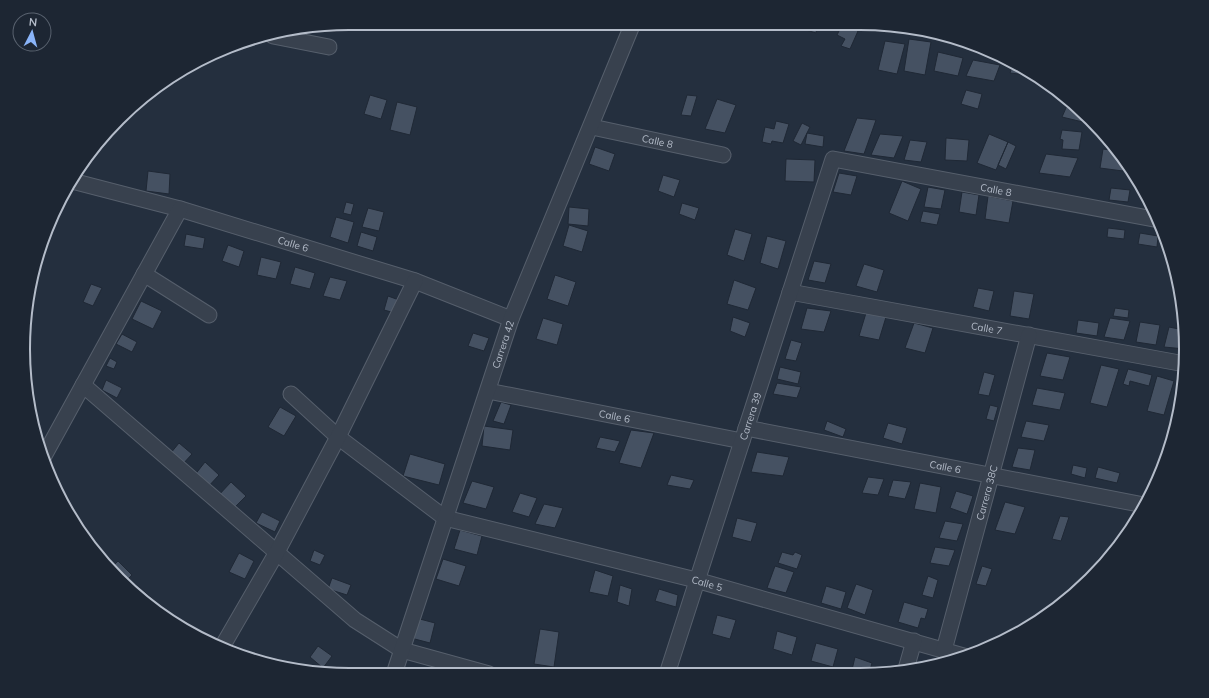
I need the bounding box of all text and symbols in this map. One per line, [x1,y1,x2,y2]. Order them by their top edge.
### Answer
north arrow [12,12,52,52]
text: N [28,15,38,29]
street label: Calle 8 [641,132,674,151]
street label: Calle 8 [979,181,1013,199]
street label: Calle 6 [276,233,310,255]
street label: Carrera 42 [489,319,517,370]
street label: Calle 7 [970,319,1003,338]
street label: Carrera 39 [737,391,764,442]
street label: Calle 6 [598,407,631,426]
street label: Calle 6 [928,458,962,476]
street label: Carrera 38C [973,464,1001,522]
street label: Calle 5 [690,573,724,594]

